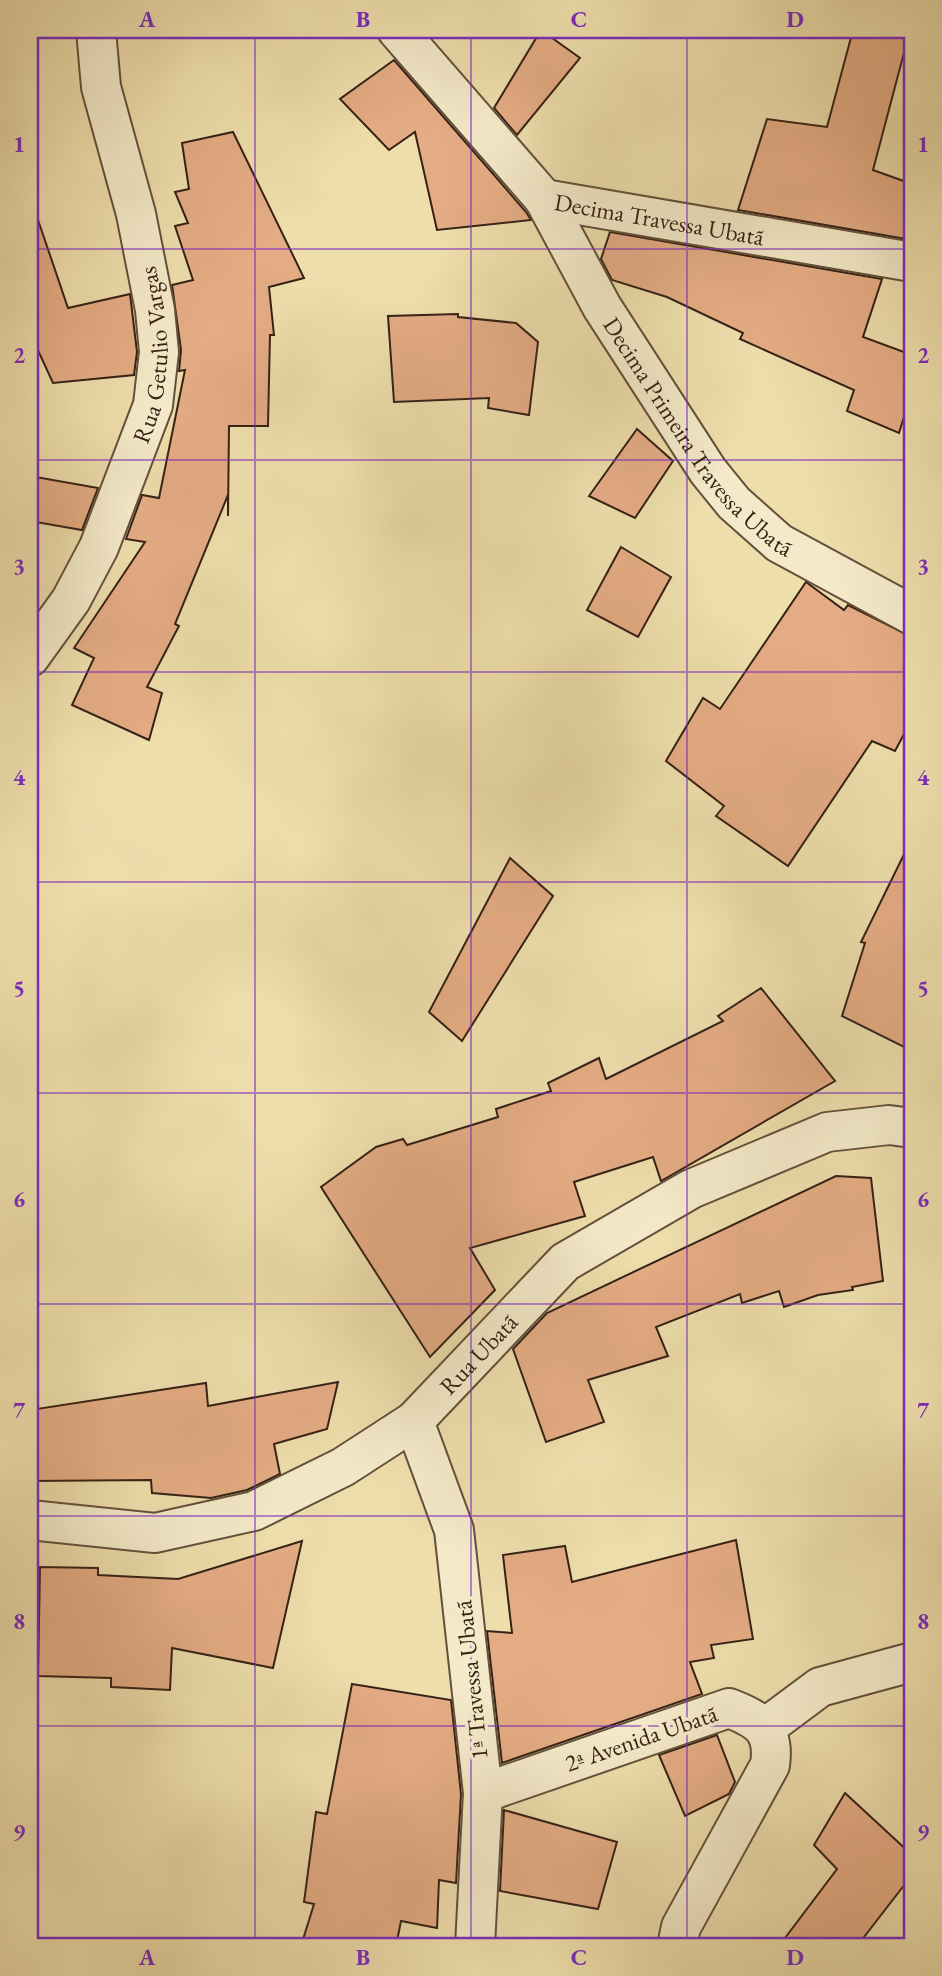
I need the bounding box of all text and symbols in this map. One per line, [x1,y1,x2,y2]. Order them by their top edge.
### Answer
text: A [138,4,156,34]
text: B [356,4,370,34]
text: C [571,4,587,34]
text: D [786,4,804,34]
text: 1 [13,129,25,159]
text: 1 [917,129,929,159]
street label: Decima Travessa Ubatã [552,186,767,252]
street label: Rua Getulio Vargas [124,264,175,447]
street label: Decima Primeira Travessa Ubatã [597,311,799,563]
text: 2 [13,340,25,370]
text: 2 [917,340,929,370]
text: 3 [13,551,25,581]
text: 3 [917,551,929,581]
text: 4 [13,762,26,792]
text: 4 [917,762,930,792]
text: 5 [13,973,25,1003]
text: 5 [917,973,929,1003]
text: 6 [13,1184,25,1214]
text: 6 [917,1184,929,1214]
street label: Rua Ubatã [432,1306,524,1401]
text: 7 [13,1395,26,1425]
text: 7 [917,1395,930,1425]
street label: 1ª Travessa Ubatã [447,1598,495,1761]
text: 8 [13,1606,25,1636]
text: 8 [917,1606,929,1636]
street label: 2ª Avenida Ubatã [561,1697,722,1779]
text: 9 [13,1817,25,1847]
text: 9 [917,1817,929,1847]
text: A [138,1942,156,1972]
text: B [356,1942,370,1972]
text: C [571,1942,587,1972]
text: D [786,1942,804,1972]

